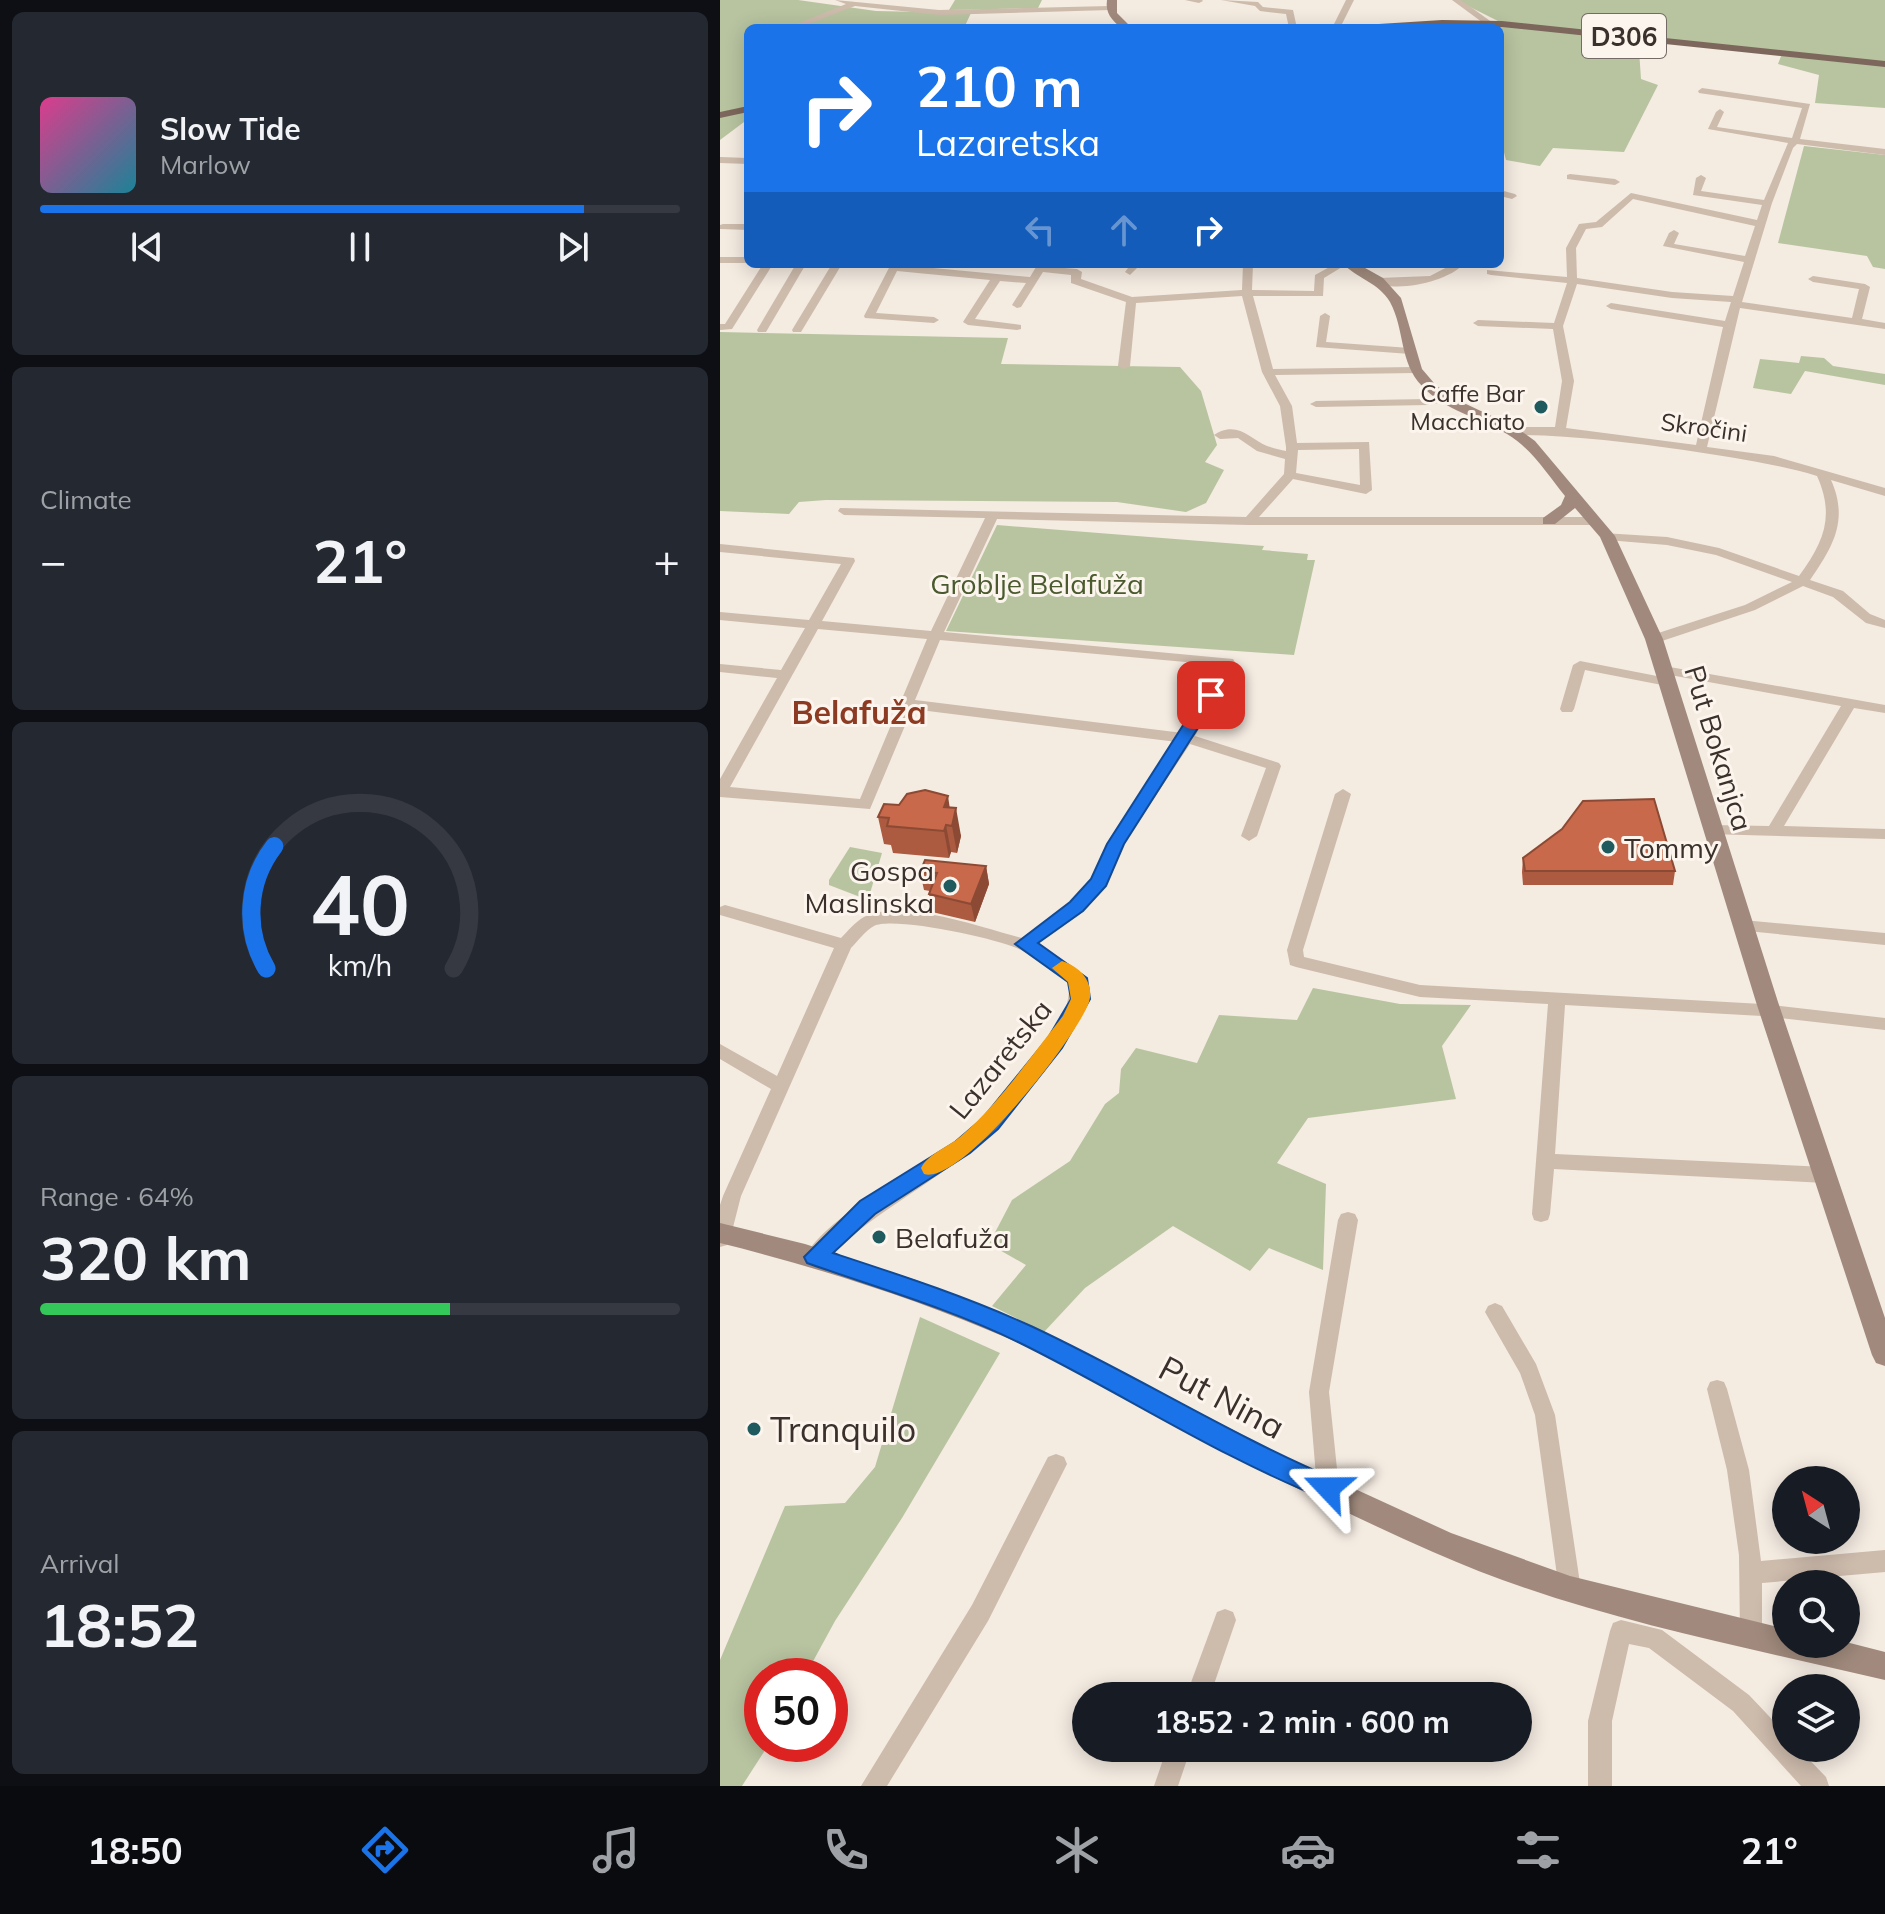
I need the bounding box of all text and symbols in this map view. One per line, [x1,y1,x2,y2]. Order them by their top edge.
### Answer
road number: D306 [1582,14,1666,58]
text: 210 m [916,51,1083,121]
icon: right [784,56,888,160]
text: Slow Tide [160,110,301,148]
text: Lazaretska [916,120,1100,165]
text: Marlow [160,148,251,181]
icon: left [1018,208,1062,252]
icon: ahead [1102,208,1146,252]
icon: right [1186,208,1230,252]
icon: previous [125,225,169,269]
icon: pause [338,225,382,269]
icon: next [551,225,595,269]
place label: Caffe Bar Macchiato [1410,378,1525,436]
marker: Caffe Bar Macchiato [1532,398,1550,416]
street label: Skročini [1659,406,1749,448]
text: Climate [40,483,132,516]
text: 21° [313,523,407,598]
text: − [40,533,66,588]
text: + [654,533,680,588]
park label: Groblje Belafuža [930,566,1144,601]
pin [1177,661,1245,729]
street label: Put Bokanjca [1677,661,1761,835]
icon: arrive [1189,673,1233,717]
district label: Belafuža [791,692,927,732]
place label: Tommy [1624,830,1719,865]
marker: Tommy [1599,838,1617,856]
text: 40 [310,851,410,956]
place label: Gospa Maslinska [805,853,934,920]
marker: Gospa Maslinska [941,877,959,895]
text: km/h [328,947,392,983]
street label: Lazaretska [941,992,1059,1126]
text: Range · 64% [40,1180,194,1213]
text: 320 km [40,1220,252,1295]
place label: Belafuža [895,1220,1010,1255]
marker: Belafuža [870,1228,888,1246]
street label: Put Nina [1152,1346,1292,1448]
place label: Tranquilo [770,1408,916,1451]
marker: Tranquilo [745,1420,763,1438]
position arrow [1286,1446,1370,1530]
north arrow [1772,1466,1860,1554]
map controls [1772,1466,1860,1762]
text: Arrival [40,1547,120,1580]
button: search [1772,1570,1860,1658]
text: 18:52 [40,1587,199,1662]
speed limit sign: 50 [744,1658,848,1762]
button: layers [1772,1674,1860,1762]
text: 18:52 · 2 min · 600 m [1154,1703,1450,1741]
icon: directions [357,1822,413,1878]
icon: music [588,1822,644,1878]
icon: phone [818,1822,874,1878]
icon: climate [1049,1822,1105,1878]
icon: car [1280,1822,1336,1878]
icon: filters [1510,1822,1566,1878]
text: 18:50 [87,1828,183,1873]
text: 21° [1741,1828,1798,1873]

